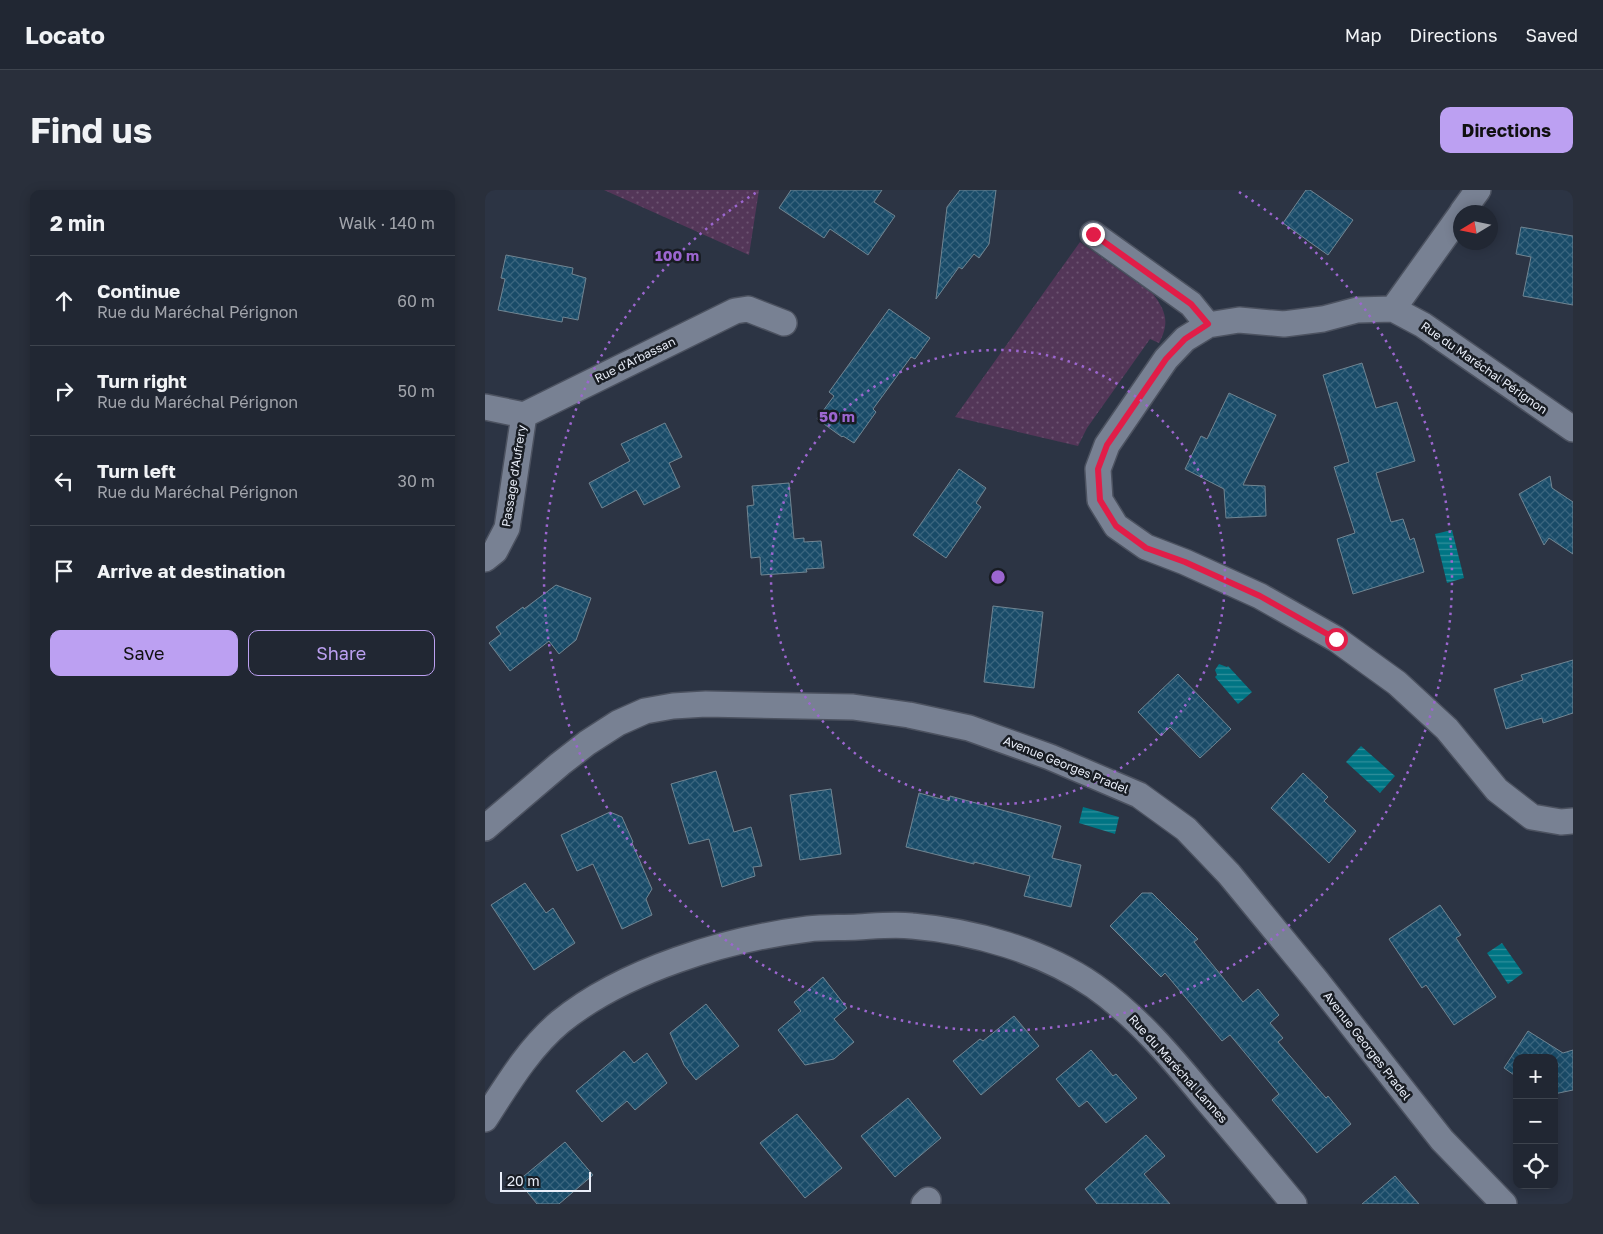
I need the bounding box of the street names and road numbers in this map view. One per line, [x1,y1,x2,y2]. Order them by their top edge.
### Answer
street label: Rue du Maréchal Pérignon [1418,318,1550,417]
street label: Rue d'Arbassan [592,334,678,386]
street label: Passage d'Aufrery [498,424,529,528]
street label: Avenue Georges Pradel [1001,733,1131,797]
street label: Avenue Georges Pradel [1320,988,1415,1103]
street label: Rue du Maréchal Lannes [1126,1011,1231,1126]

